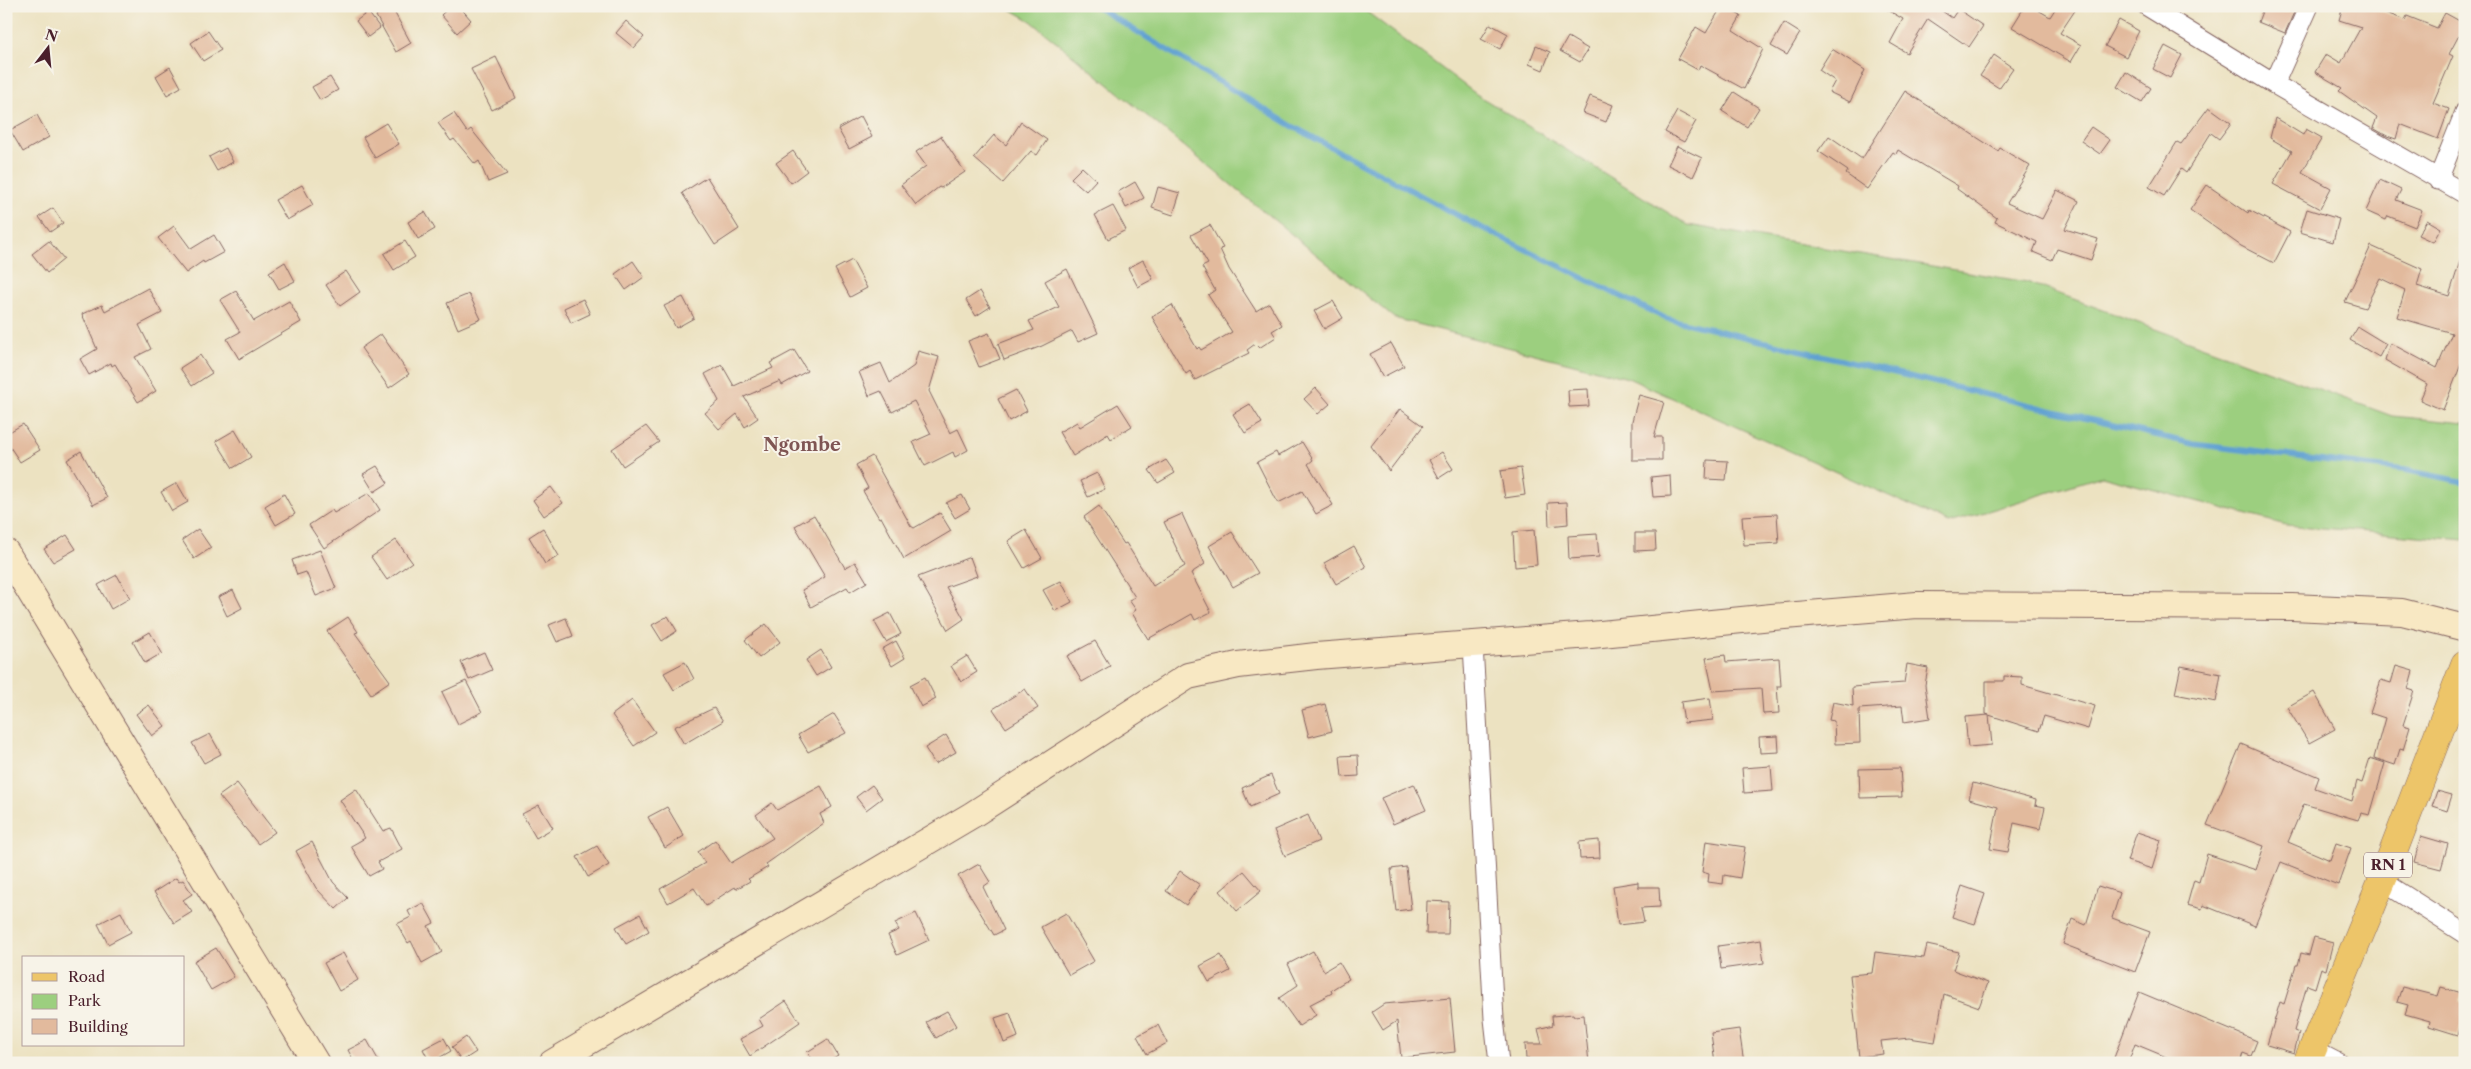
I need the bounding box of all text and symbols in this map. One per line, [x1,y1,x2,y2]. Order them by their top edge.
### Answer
north arrow [22,22,72,72]
text: N [43,25,60,46]
district label: Ngombe [763,434,841,456]
road number: RN 1 [2364,852,2412,878]
legend [22,956,185,1046]
text: Road [68,967,105,986]
text: Park [68,991,102,1010]
text: Building [68,1017,128,1036]

